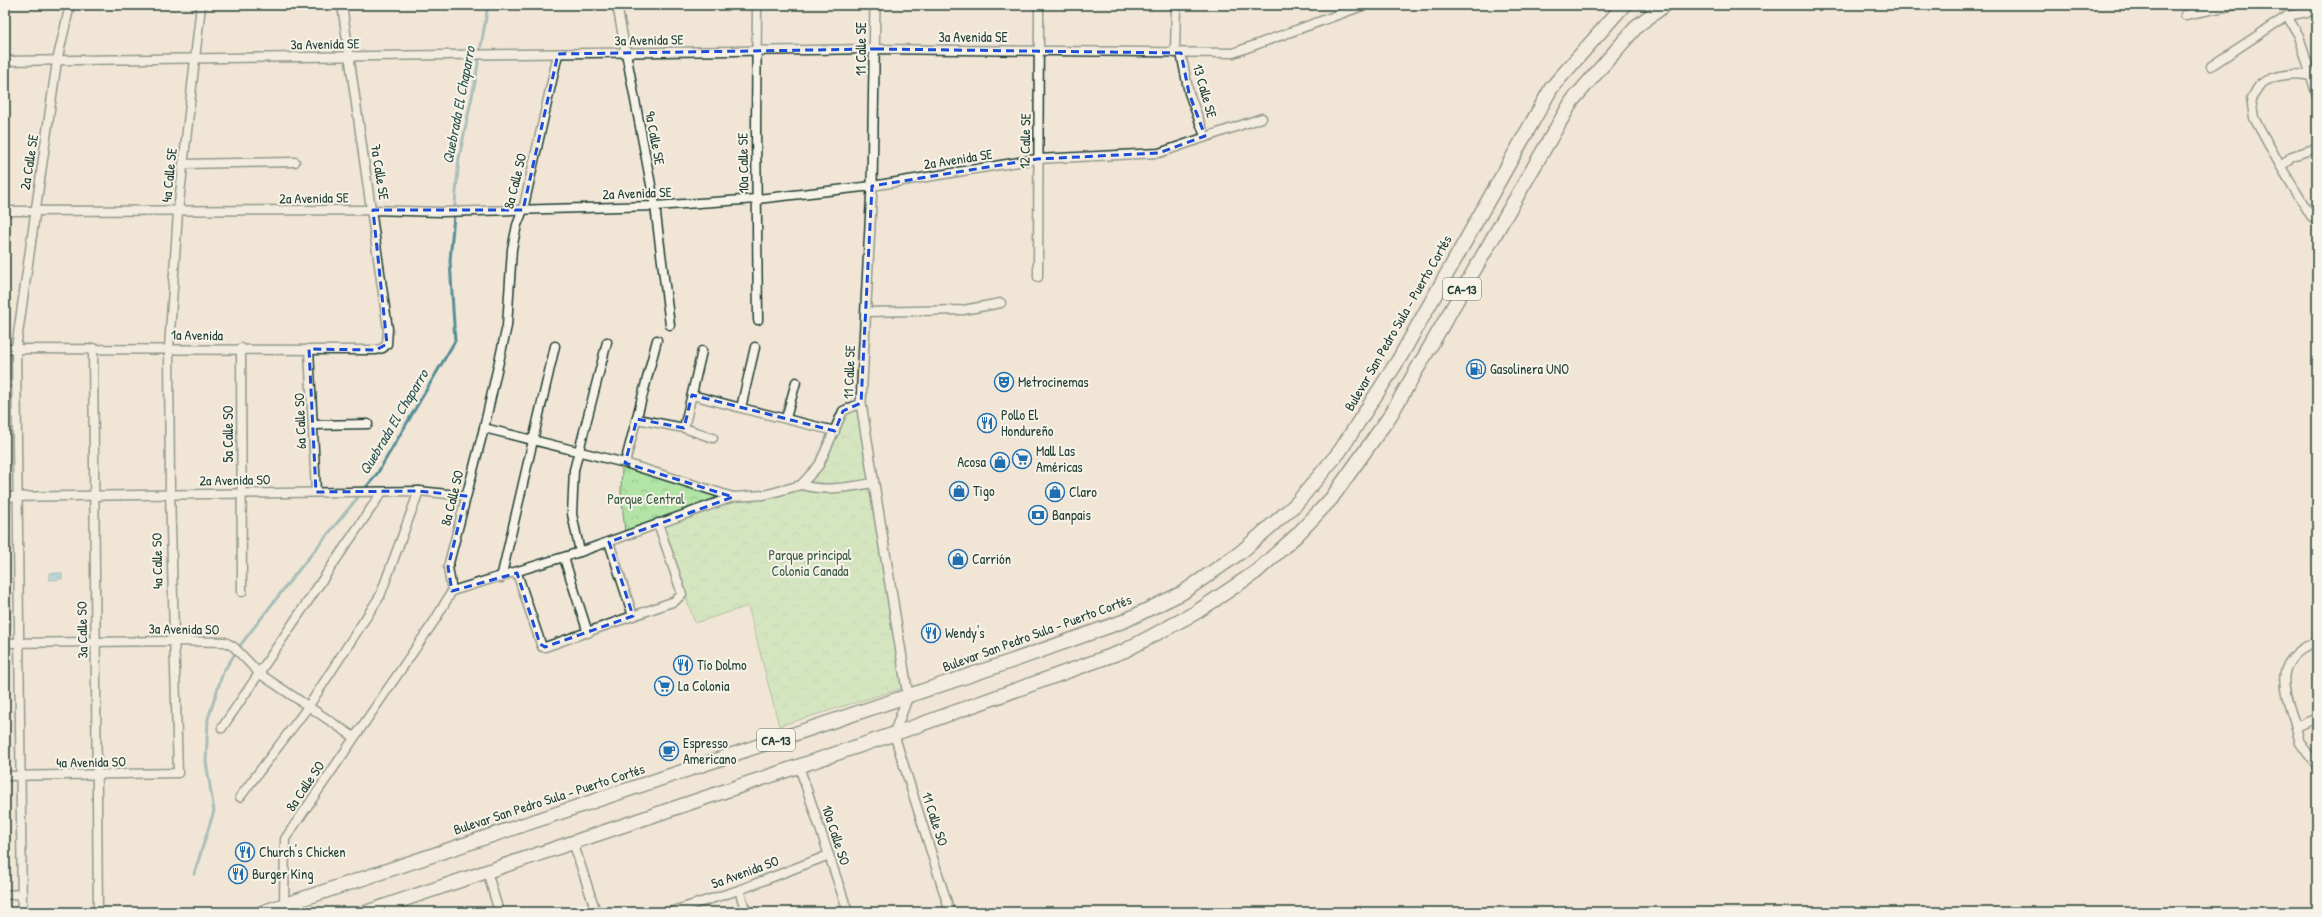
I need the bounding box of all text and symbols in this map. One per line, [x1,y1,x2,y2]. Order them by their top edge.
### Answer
street label: 11 Calle SE [851,22,870,76]
street label: 3a Avenida SE [938,27,1008,46]
street label: 3a Avenida SE [614,29,684,50]
street label: 3a Avenida SE [290,33,360,54]
water label: Quebrada El Chaparro [437,43,480,165]
street label: 13 Calle SE [1189,62,1222,120]
street label: 9a Calle SE [641,109,670,166]
street label: 12 Calle SE [1015,113,1034,169]
street label: 2a Calle SE [15,133,42,191]
street label: 10a Calle SE [732,133,753,194]
street label: 7a Calle SE [367,143,394,201]
street label: 2a Avenida SE [922,144,994,173]
street label: 4a Calle SE [156,147,181,203]
street label: 8a Calle SO [498,151,531,211]
street label: 2a Avenida SE [602,182,672,203]
street label: 2a Avenida SE [279,187,349,208]
street label: Bulevar San Pedro Sula - Puerto Cortés [1339,231,1456,414]
road number: CA-13 [1443,278,1481,300]
street label: 1a Avenida [171,325,224,344]
street label: 11 Calle SE [838,345,859,399]
fuel station icon: Gasolinera UNO [1465,358,1487,380]
place label: Gasolinera UNO [1490,359,1569,378]
water label: Quebrada El Chaparro [354,364,434,478]
theatre icon: Metrocinemas [993,371,1015,393]
place label: Metrocinemas [1018,372,1089,391]
street label: 6a Calle SO [289,392,310,450]
street label: 5a Calle SO [218,405,237,462]
place label: Pollo El Hondureño [1001,405,1054,440]
restaurant icon: Pollo El Hondureño [976,412,998,434]
place label: Mall Las Américas [1036,441,1083,476]
supermarket icon: Mall Las Américas [1011,448,1033,470]
shop icon: Acosa [989,451,1011,473]
place label: Acosa [957,452,986,471]
street label: 8a Calle SO [435,468,468,528]
street label: 2a Avenida SO [199,469,271,490]
shop icon: Tigo [948,480,970,502]
place label: Tigo [973,481,995,501]
shop icon: Claro [1044,481,1066,503]
place label: Claro [1069,482,1097,501]
park label: Parque Central [607,489,685,509]
bank icon: Banpais [1027,504,1049,526]
place label: Banpais [1052,505,1091,525]
street label: 4a Calle SO [147,533,166,589]
park label: Parque principal Colonia Canada [768,545,852,580]
shop icon: Carrión [947,548,969,570]
place label: Carrión [972,549,1011,568]
street label: Bulevar San Pedro Sula - Puerto Cortés [940,589,1134,676]
street label: 3a Calle SO [71,601,91,659]
street label: 3a Avenida SO [148,618,220,639]
restaurant icon: Wendy's [920,622,942,644]
place label: Wendy's [945,623,985,643]
restaurant icon: Tío Dolmo [672,654,694,676]
place label: Tío Dolmo [697,655,747,674]
supermarket icon: La Colonia [653,675,675,697]
place label: La Colonia [678,676,730,695]
road number: CA-13 [757,729,795,751]
place label: Espresso Americano [683,733,737,768]
cafe icon: Espresso Americano [658,740,680,762]
street label: 4a Avenida SO [56,751,126,772]
street label: 8a Calle SO [281,757,329,815]
street label: Bulevar San Pedro Sula - Puerto Cortés [451,759,647,838]
street label: 11 Calle SO [918,789,953,848]
street label: 10a Calle SO [818,802,855,868]
restaurant icon: Church's Chicken [234,841,256,863]
place label: Church's Chicken [259,842,346,861]
street label: 5a Avenida SO [708,850,781,893]
restaurant icon: Burger King [227,863,249,885]
place label: Burger King [252,864,314,884]

